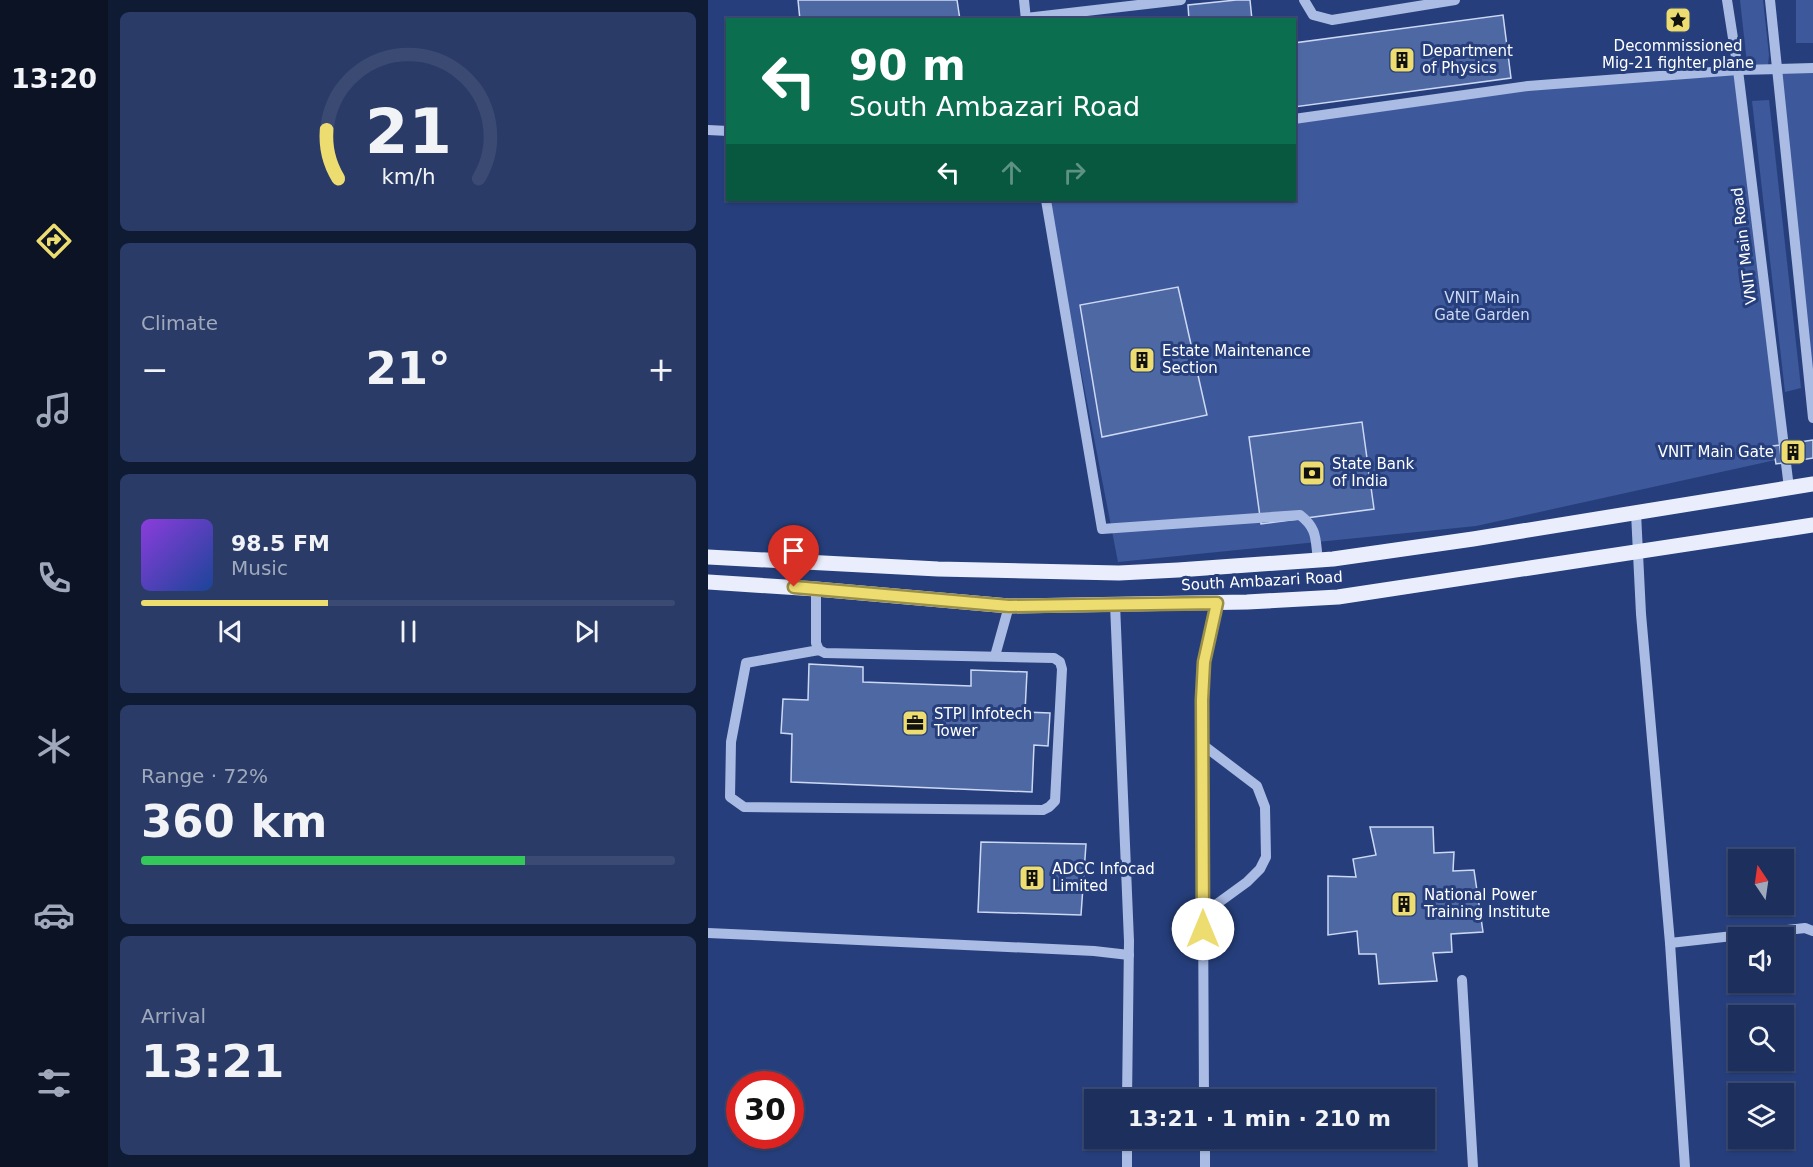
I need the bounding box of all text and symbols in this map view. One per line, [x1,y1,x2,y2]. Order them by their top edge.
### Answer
place icon: Decommissioned Mig-21 fighter plane [1663,5,1693,35]
place label: Decommissioned Mig-21 fighter plane [1602,37,1754,72]
text: 90 m [849,41,966,90]
icon: left [750,42,828,120]
place label: Department of Physics [1422,42,1513,77]
building icon: Department of Physics [1387,45,1417,75]
text: 13:20 [11,63,97,94]
text: South Ambazari Road [849,91,1140,122]
text: 21 [365,95,451,168]
icon: left [932,156,965,189]
icon: ahead [995,156,1028,189]
icon: right [1058,156,1091,189]
text: km/h [381,164,435,189]
street label: VNIT Main Road [1728,186,1760,306]
icon: directions [33,220,75,262]
park label: VNIT Main Gate Garden [1434,289,1530,324]
text: Climate [141,311,218,335]
text: 21° [365,342,451,395]
place label: Estate Maintenance Section [1162,342,1311,377]
building icon: Estate Maintenance Section [1127,345,1157,375]
text: − [141,350,169,389]
text: + [647,350,675,389]
icon: music [33,389,75,431]
building icon: VNIT Main Gate [1778,437,1808,467]
place label: VNIT Main Gate [1658,443,1774,461]
place label: State Bank of India [1332,455,1414,490]
bank icon: State Bank of India [1297,458,1327,488]
pin [768,525,819,587]
text: 98.5 FM [231,531,330,556]
icon: arrive [777,534,810,567]
text: Music [231,556,288,580]
icon: phone [33,557,75,599]
street label: South Ambazari Road [1181,568,1343,594]
icon: previous [214,615,247,648]
icon: pause [392,615,425,648]
icon: next [570,615,603,648]
place label: STPI Infotech Tower [933,705,1032,740]
office icon: STPI Infotech Tower [900,708,930,738]
icon: climate [33,725,75,767]
text: Range · 72% [141,764,268,788]
text: 360 km [141,795,327,848]
north arrow [1728,849,1794,915]
map controls [1728,849,1794,1149]
place label: ADCC Infocad Limited [1052,860,1155,895]
building icon: ADCC Infocad Limited [1017,863,1047,893]
place label: National Power Training Institute [1423,886,1550,921]
building icon: National Power Training Institute [1389,889,1419,919]
icon: car [33,894,75,936]
position arrow [1171,897,1235,961]
button: sound [1728,927,1794,993]
text: Arrival [141,1004,206,1028]
button: search [1728,1005,1794,1071]
text: 13:21 [141,1035,284,1088]
icon: filters [33,1062,75,1104]
speed limit sign: 30 [726,1071,804,1149]
button: layers [1728,1083,1794,1149]
text: 13:21 · 1 min · 210 m [1128,1106,1391,1131]

